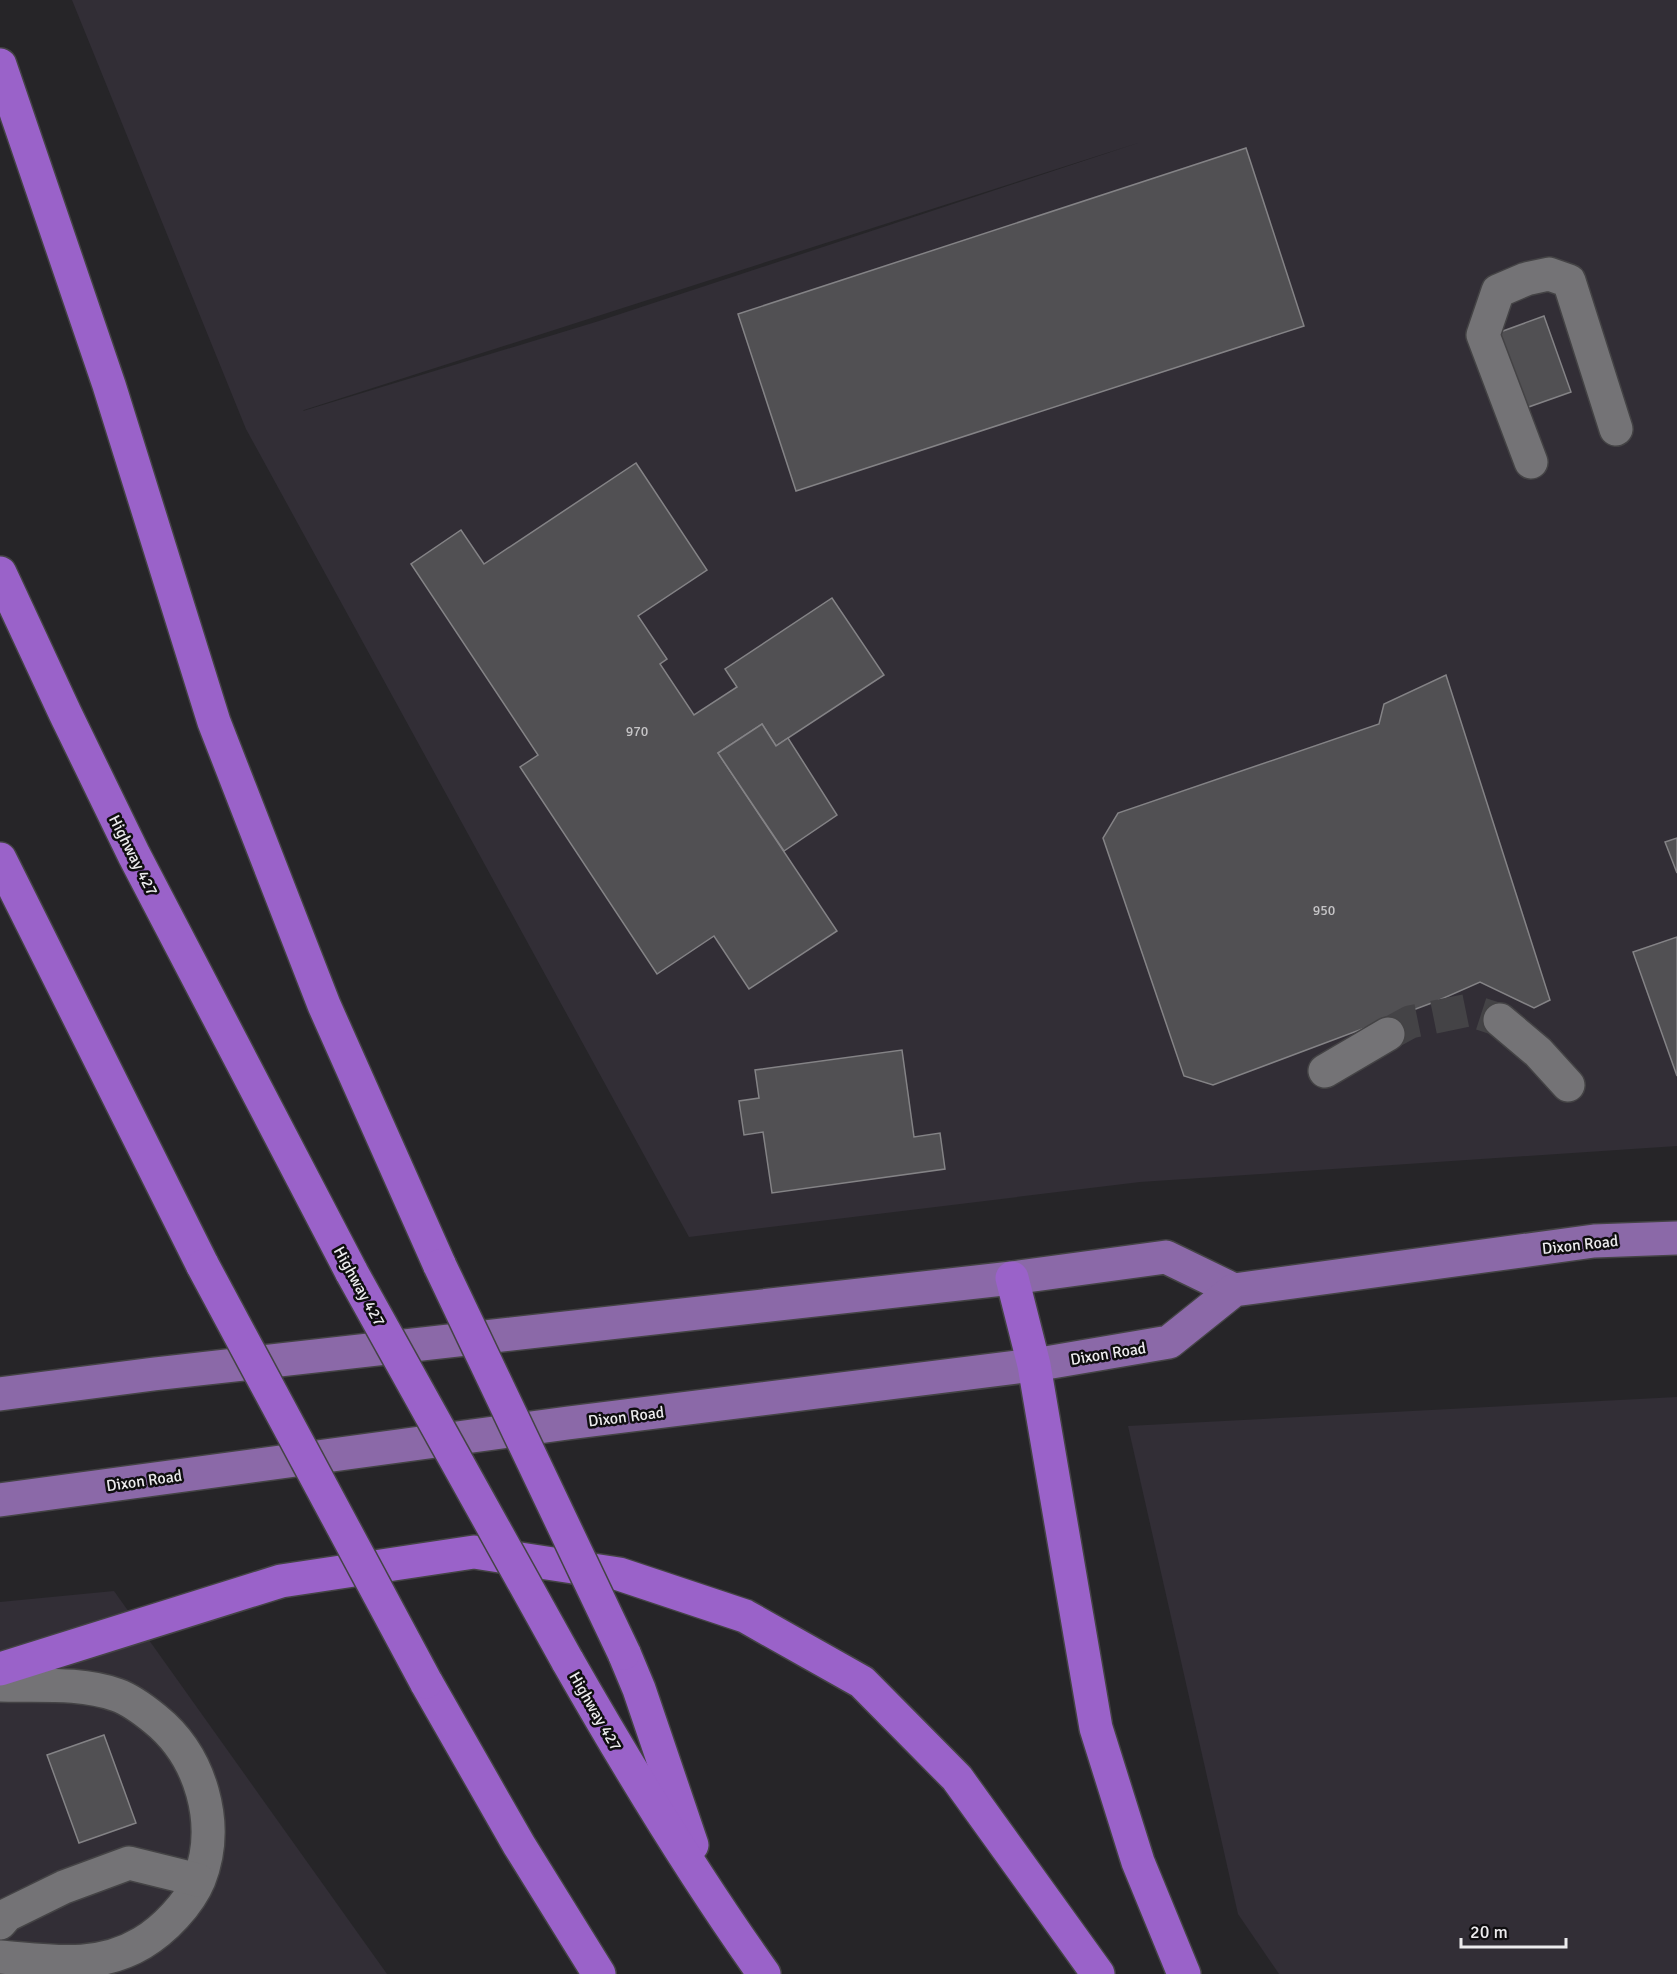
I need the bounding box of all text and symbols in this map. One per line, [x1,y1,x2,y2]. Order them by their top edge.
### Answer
house number: 970 [626,723,648,740]
street label: Highway 427 [104,812,162,899]
house number: 950 [1313,902,1335,919]
street label: Dixon Road [1541,1231,1619,1259]
street label: Highway 427 [329,1243,389,1330]
street label: Dixon Road [1069,1338,1147,1370]
street label: Dixon Road [587,1402,665,1432]
street label: Dixon Road [105,1466,183,1496]
street label: Highway 427 [564,1668,626,1755]
scale bar [1461,1911,1566,1949]
text: 20 m [1470,1921,1508,1943]

